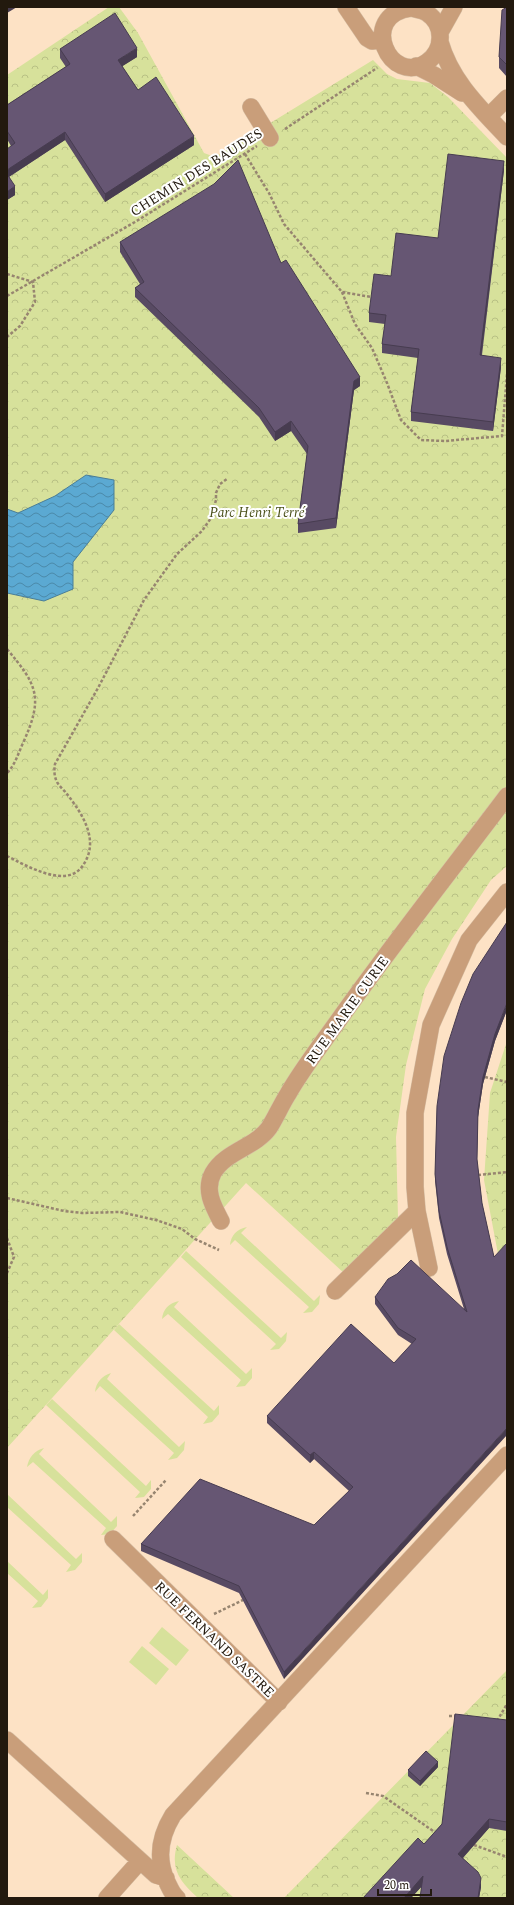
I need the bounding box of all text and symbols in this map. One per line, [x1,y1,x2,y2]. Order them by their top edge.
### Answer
street label: CHEMIN DES BAUDES [126,123,267,222]
park label: Parc Henri Terré [209,502,307,523]
street label: RUE MARIE CURIE [301,952,394,1069]
street label: RUE FERNAND SASTRE [150,1576,279,1702]
scale bar [378,1871,431,1897]
text: 20 m [384,1876,409,1895]

